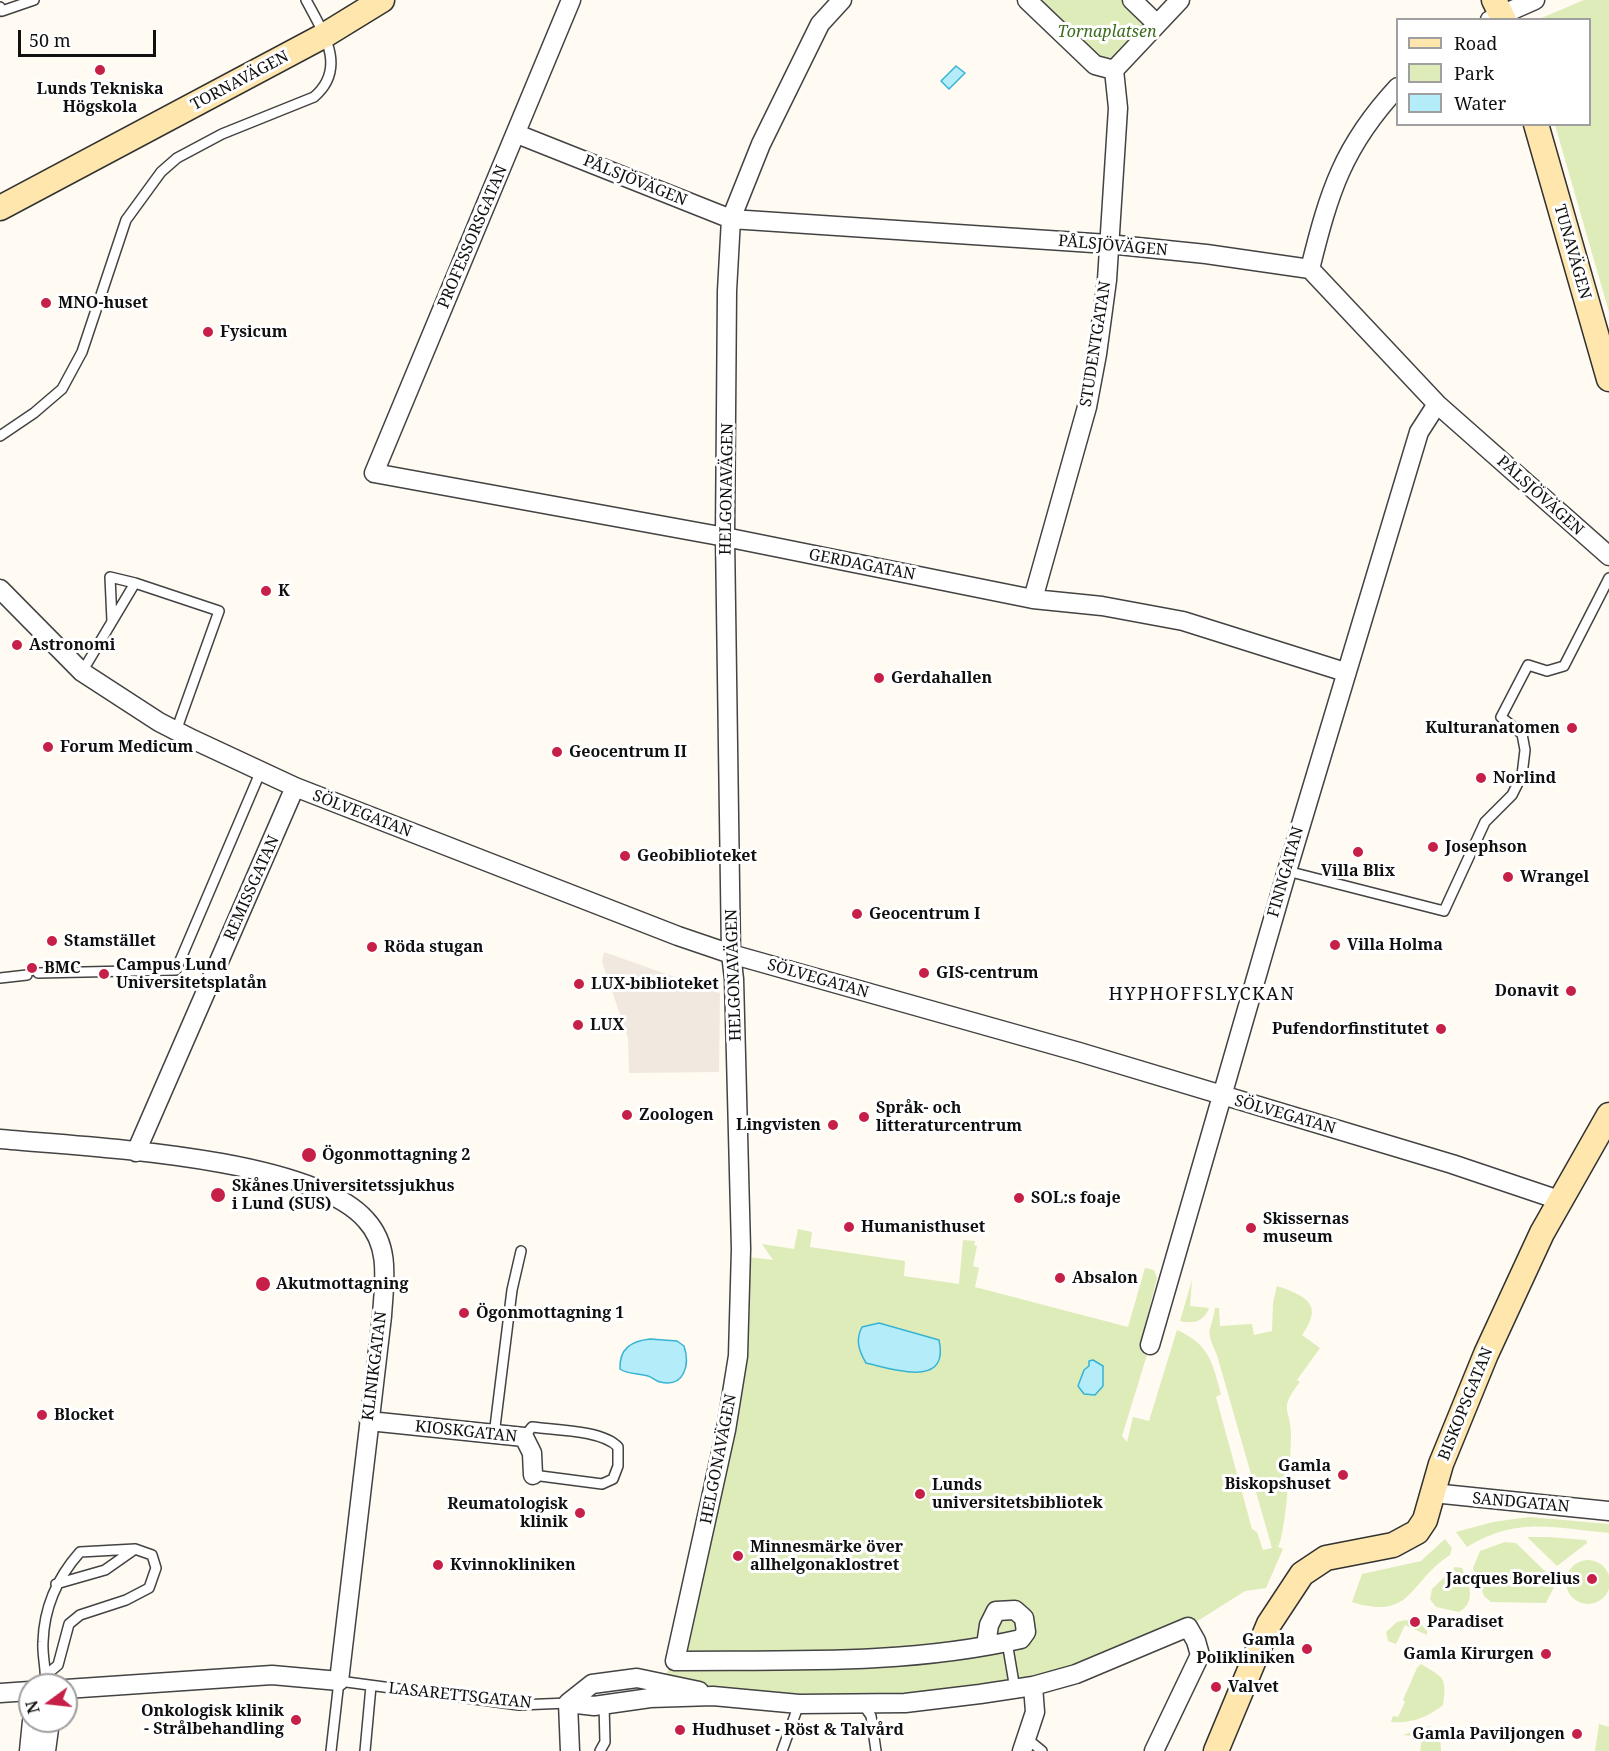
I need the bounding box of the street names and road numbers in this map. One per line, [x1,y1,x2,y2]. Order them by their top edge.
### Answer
street label: TORNAVÄGEN [188,47,292,115]
street label: PÅLSJÖVÄGEN [580,151,690,211]
street label: PROFESSORSGATAN [434,163,512,311]
street label: TUNAVÄGEN [1549,202,1595,302]
street label: PÅLSJÖVÄGEN [1057,232,1169,260]
street label: STUDENTGATAN [1077,280,1115,408]
street label: HELGONAVÄGEN [716,423,738,555]
street label: PÅLSJÖVÄGEN [1493,452,1587,540]
street label: GERDAGATAN [807,545,917,585]
street label: SÖLVEGATAN [310,786,414,842]
street label: FINNGATAN [1264,824,1308,920]
street label: REMISSGATAN [220,833,284,943]
street label: HELGONAVÄGEN [722,909,746,1041]
street label: SÖLVEGATAN [765,955,871,1003]
street label: SÖLVEGATAN [1232,1091,1338,1139]
street label: KLINIKGATAN [359,1310,391,1422]
street label: BISKOPSGATAN [1435,1345,1497,1463]
street label: HELGONAVÄGEN [697,1392,741,1526]
street label: KIOSKGATAN [414,1417,518,1447]
street label: SANDGATAN [1472,1489,1570,1517]
street label: LASARETTSGATAN [388,1679,532,1713]

